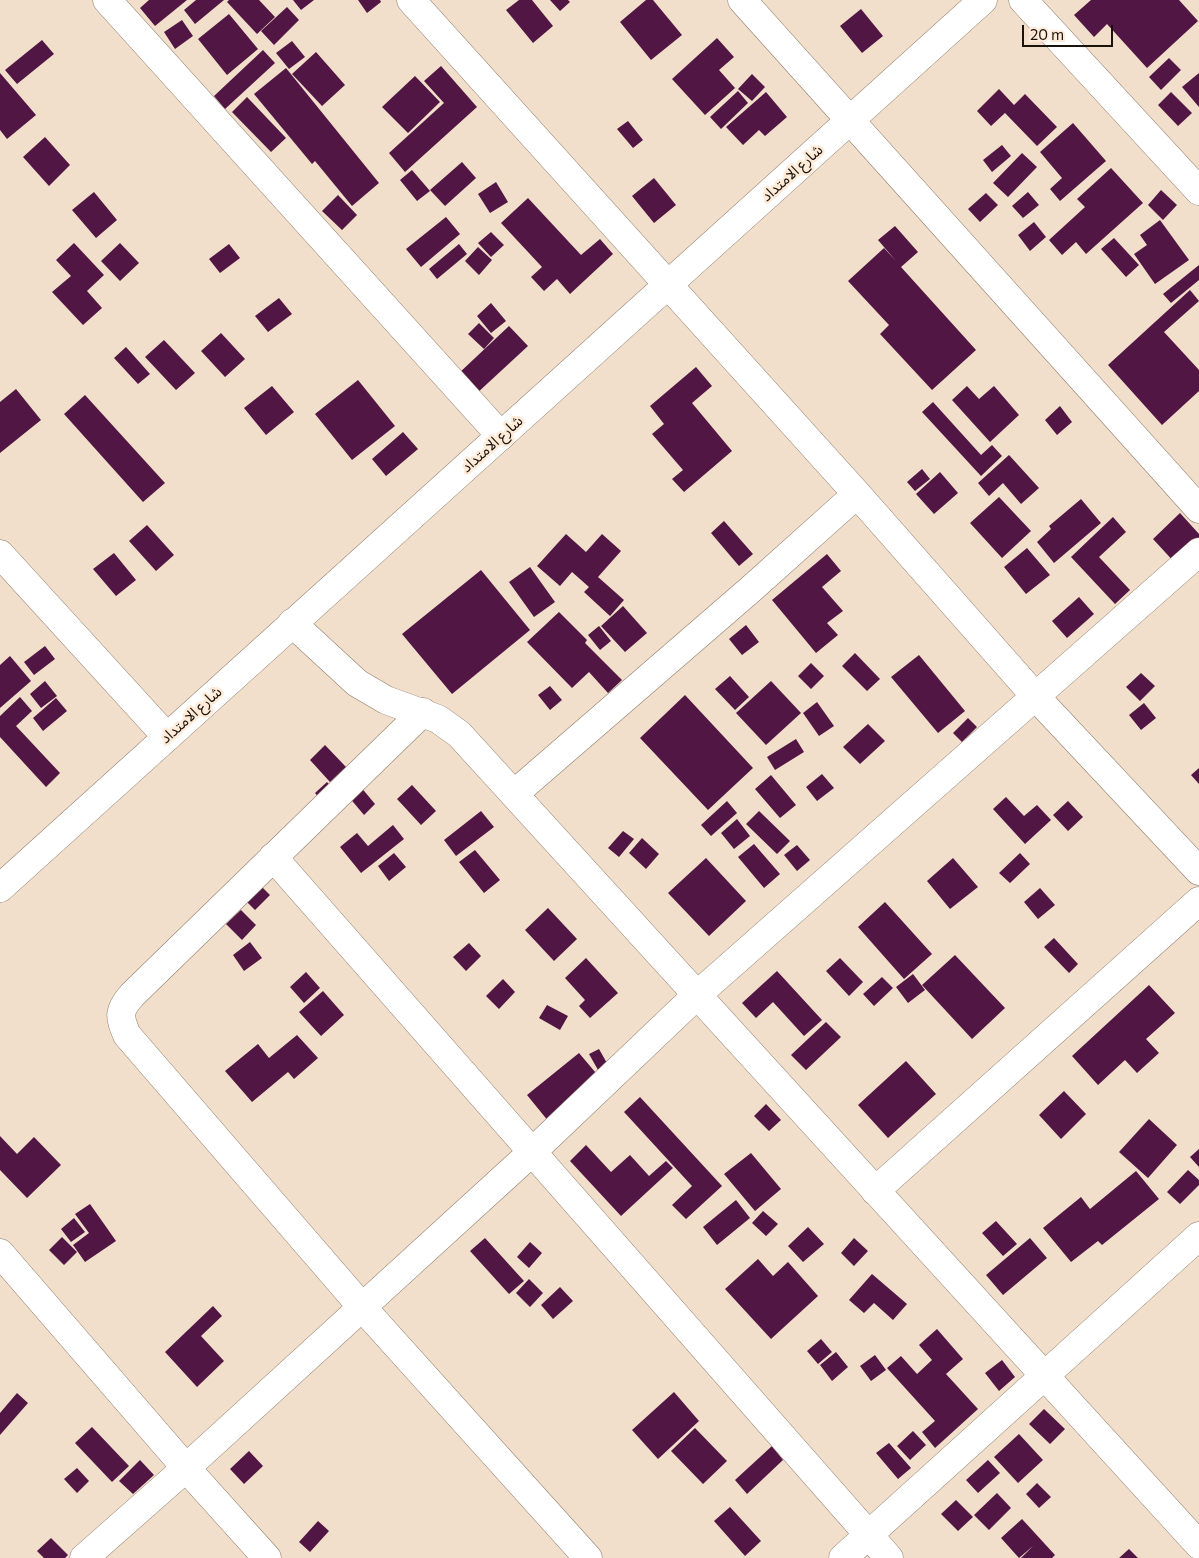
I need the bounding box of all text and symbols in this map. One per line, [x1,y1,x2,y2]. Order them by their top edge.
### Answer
scale bar [1024,15,1115,47]
text: 20 m [1030,25,1064,43]
street label: شارع الامتداد [758,141,826,205]
street label: شارع الامتداد [458,412,526,476]
street label: شارع الامتداد [157,683,225,747]

